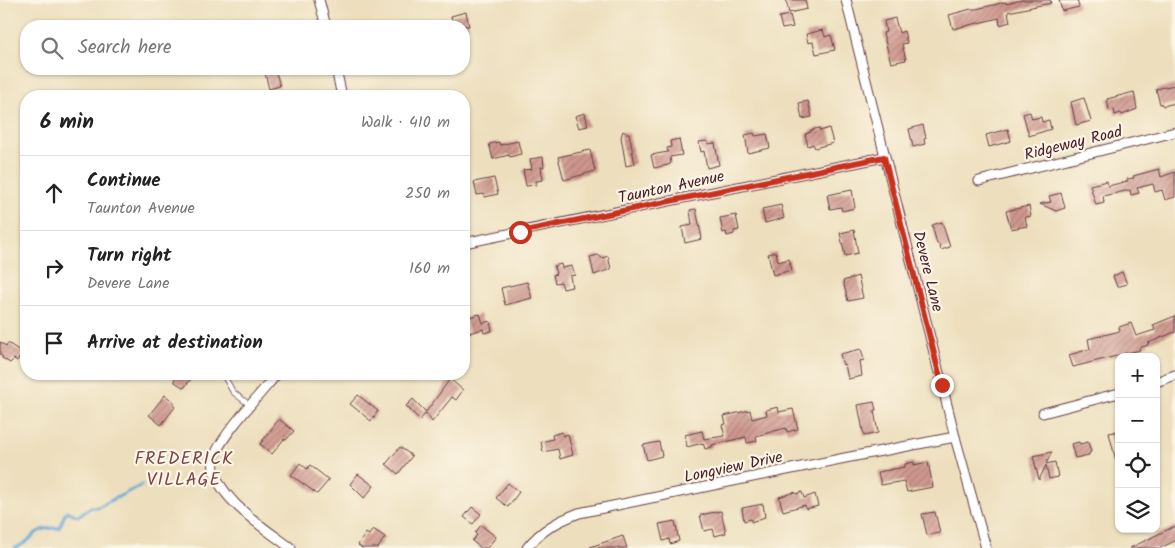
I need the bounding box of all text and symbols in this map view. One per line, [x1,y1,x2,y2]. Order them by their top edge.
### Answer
search box [20,20,470,75]
text: Search here [78,33,172,63]
icon: search [38,34,66,62]
text: 6 min [40,106,94,139]
text: Walk · 410 m [361,110,450,135]
street label: Ridgeway Road [1022,119,1126,168]
street label: Taunton Avenue [616,164,727,211]
text: Continue [87,166,160,196]
icon: ahead [40,179,68,207]
text: 250 m [405,181,450,206]
text: Taunton Avenue [87,196,195,221]
route start [509,221,532,244]
street label: Devere Lane [905,228,950,314]
text: Turn right [87,241,172,271]
icon: right [40,254,68,282]
text: 160 m [409,256,450,281]
text: Devere Lane [87,271,169,296]
text: Arrive at destination [87,328,263,358]
icon: arrive [40,329,68,357]
map controls [1115,353,1160,533]
button: + [1115,353,1160,398]
route end [931,374,954,397]
button: − [1115,398,1160,443]
button: locate [1115,443,1160,488]
district label: FREDERICK VILLAGE [134,445,234,495]
street label: Longview Drive [682,445,785,490]
button: layers [1115,488,1160,533]

